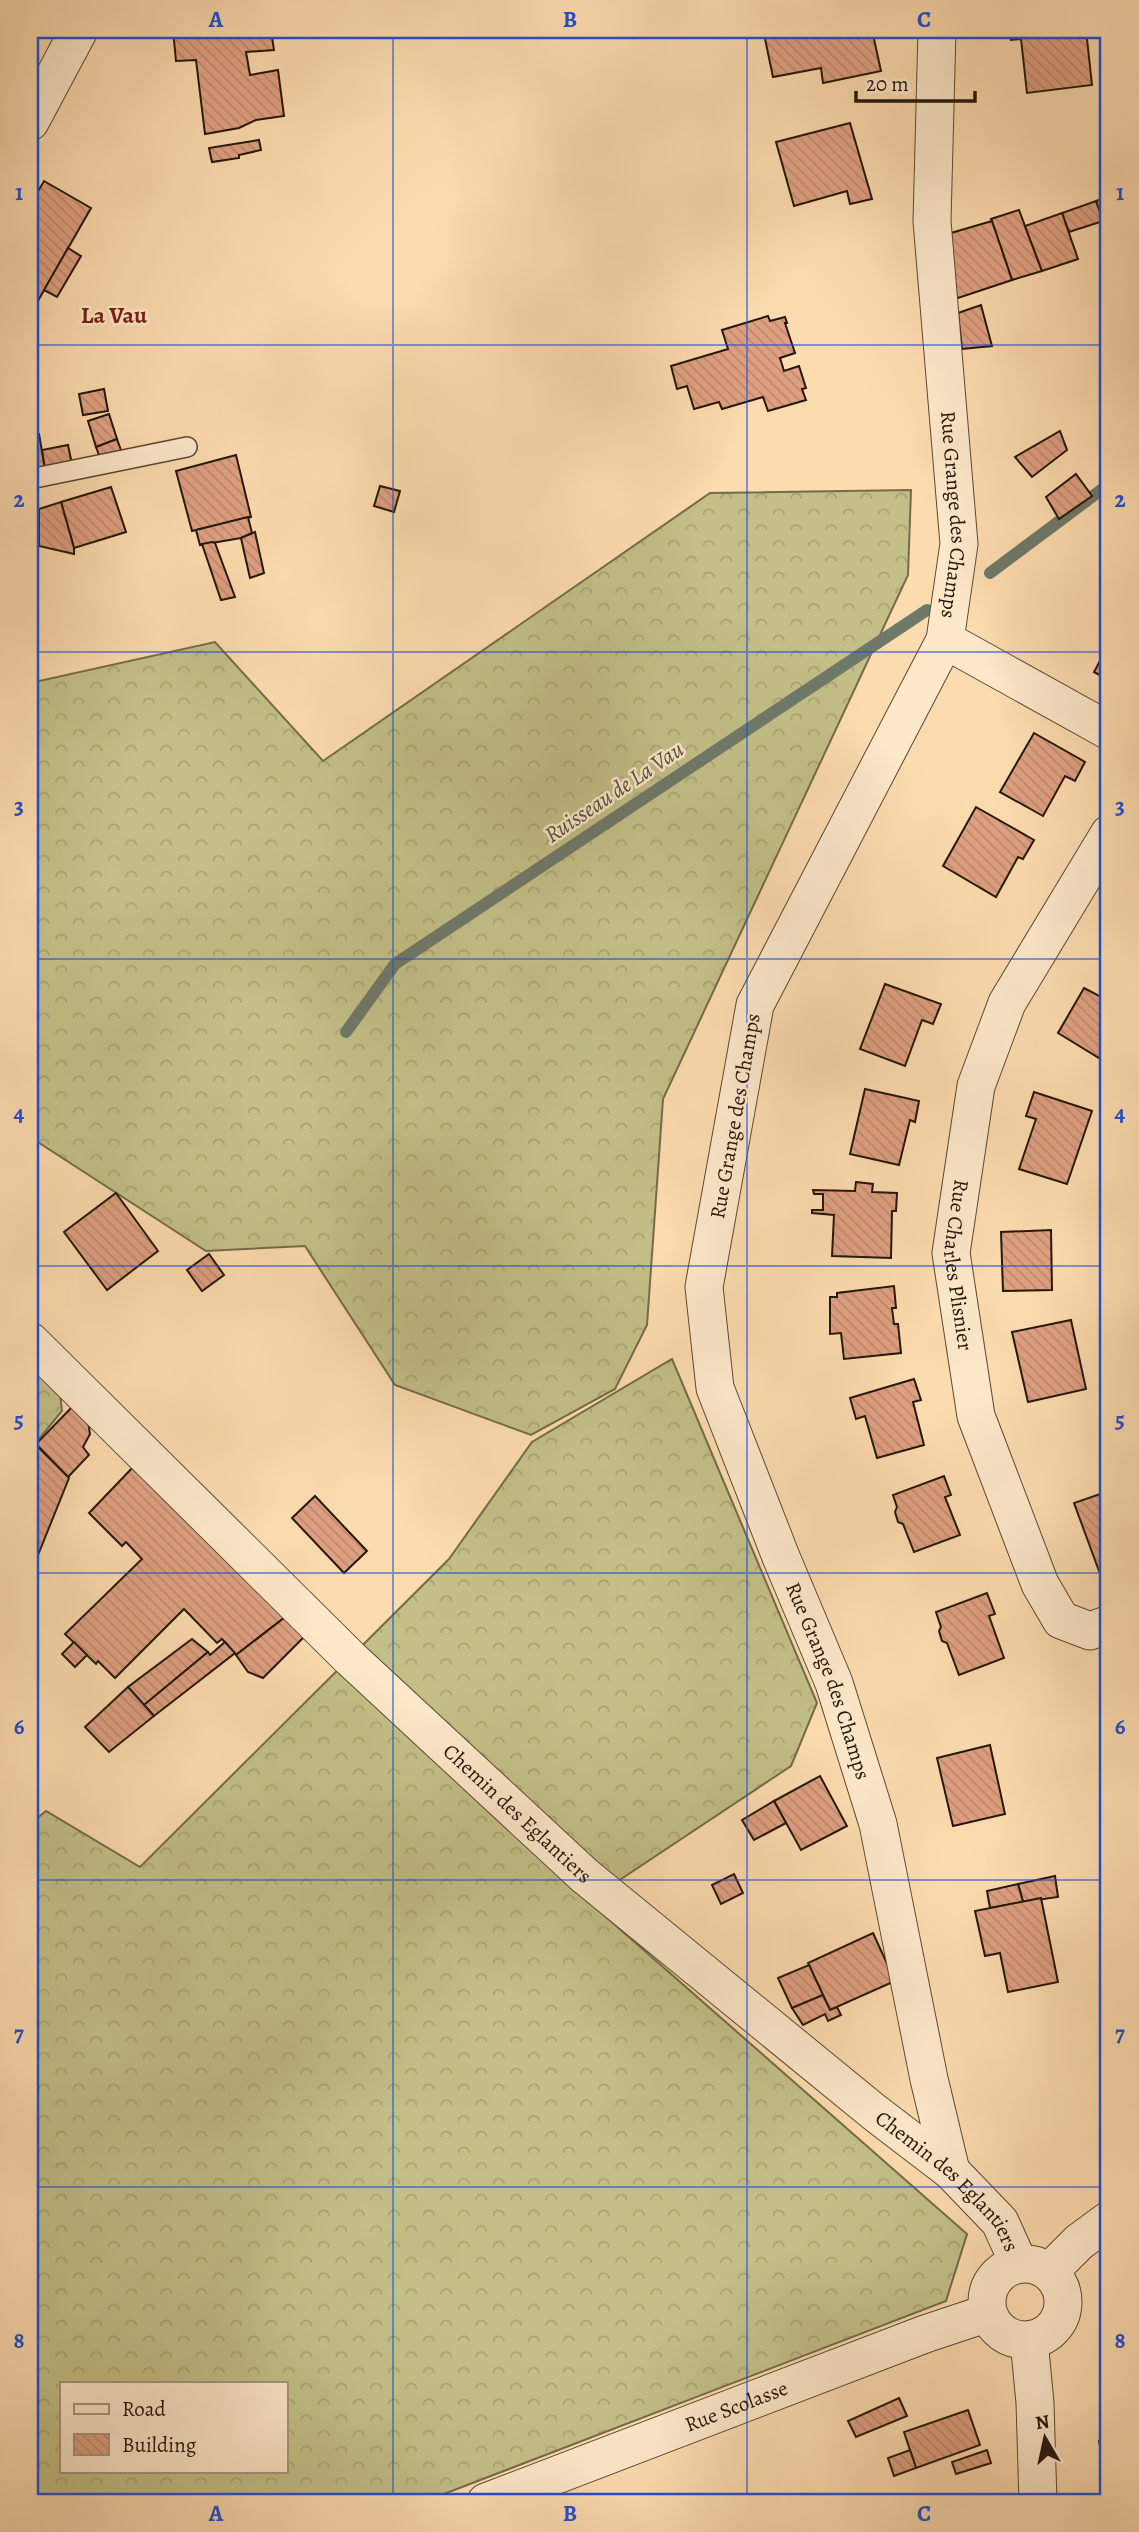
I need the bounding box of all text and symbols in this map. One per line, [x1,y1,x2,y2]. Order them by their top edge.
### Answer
text: A [208,4,224,35]
text: B [563,4,577,35]
text: C [917,4,931,35]
scale bar [856,60,974,104]
text: 20 m [866,70,909,98]
text: 1 [15,177,23,208]
text: 1 [1116,177,1124,208]
district label: La Vau [81,299,148,331]
street label: Rue Grange des Champs [934,410,973,620]
text: 2 [13,484,25,515]
text: 2 [1114,484,1126,515]
water label: Ruisseau de La Vau [538,734,690,850]
text: 3 [14,791,24,822]
text: 3 [1115,791,1125,822]
street label: Rue Grange des Champs [703,1011,767,1221]
text: 4 [14,1098,25,1129]
text: 4 [1115,1098,1126,1129]
street label: Rue Charles Plisnier [937,1178,980,1352]
text: 5 [14,1404,24,1435]
text: 5 [1115,1404,1125,1435]
street label: Rue Grange des Champs [779,1578,877,1783]
text: 6 [14,1711,25,1742]
text: 6 [1115,1711,1126,1742]
street label: Chemin des Eglantiers [437,1737,598,1890]
text: 7 [14,2018,24,2049]
text: 7 [1115,2018,1125,2049]
street label: Chemin des Eglantiers [870,2104,1026,2256]
text: 8 [13,2325,25,2356]
text: 8 [1114,2325,1126,2356]
street label: Rue Scolasse [681,2374,792,2439]
legend [60,2382,287,2472]
text: Road [122,2395,166,2423]
north arrow [1010,2402,1080,2472]
text: N [1034,2408,1052,2436]
text: Building [122,2431,197,2459]
text: A [208,2498,224,2529]
text: B [563,2498,577,2529]
text: C [917,2498,931,2529]

